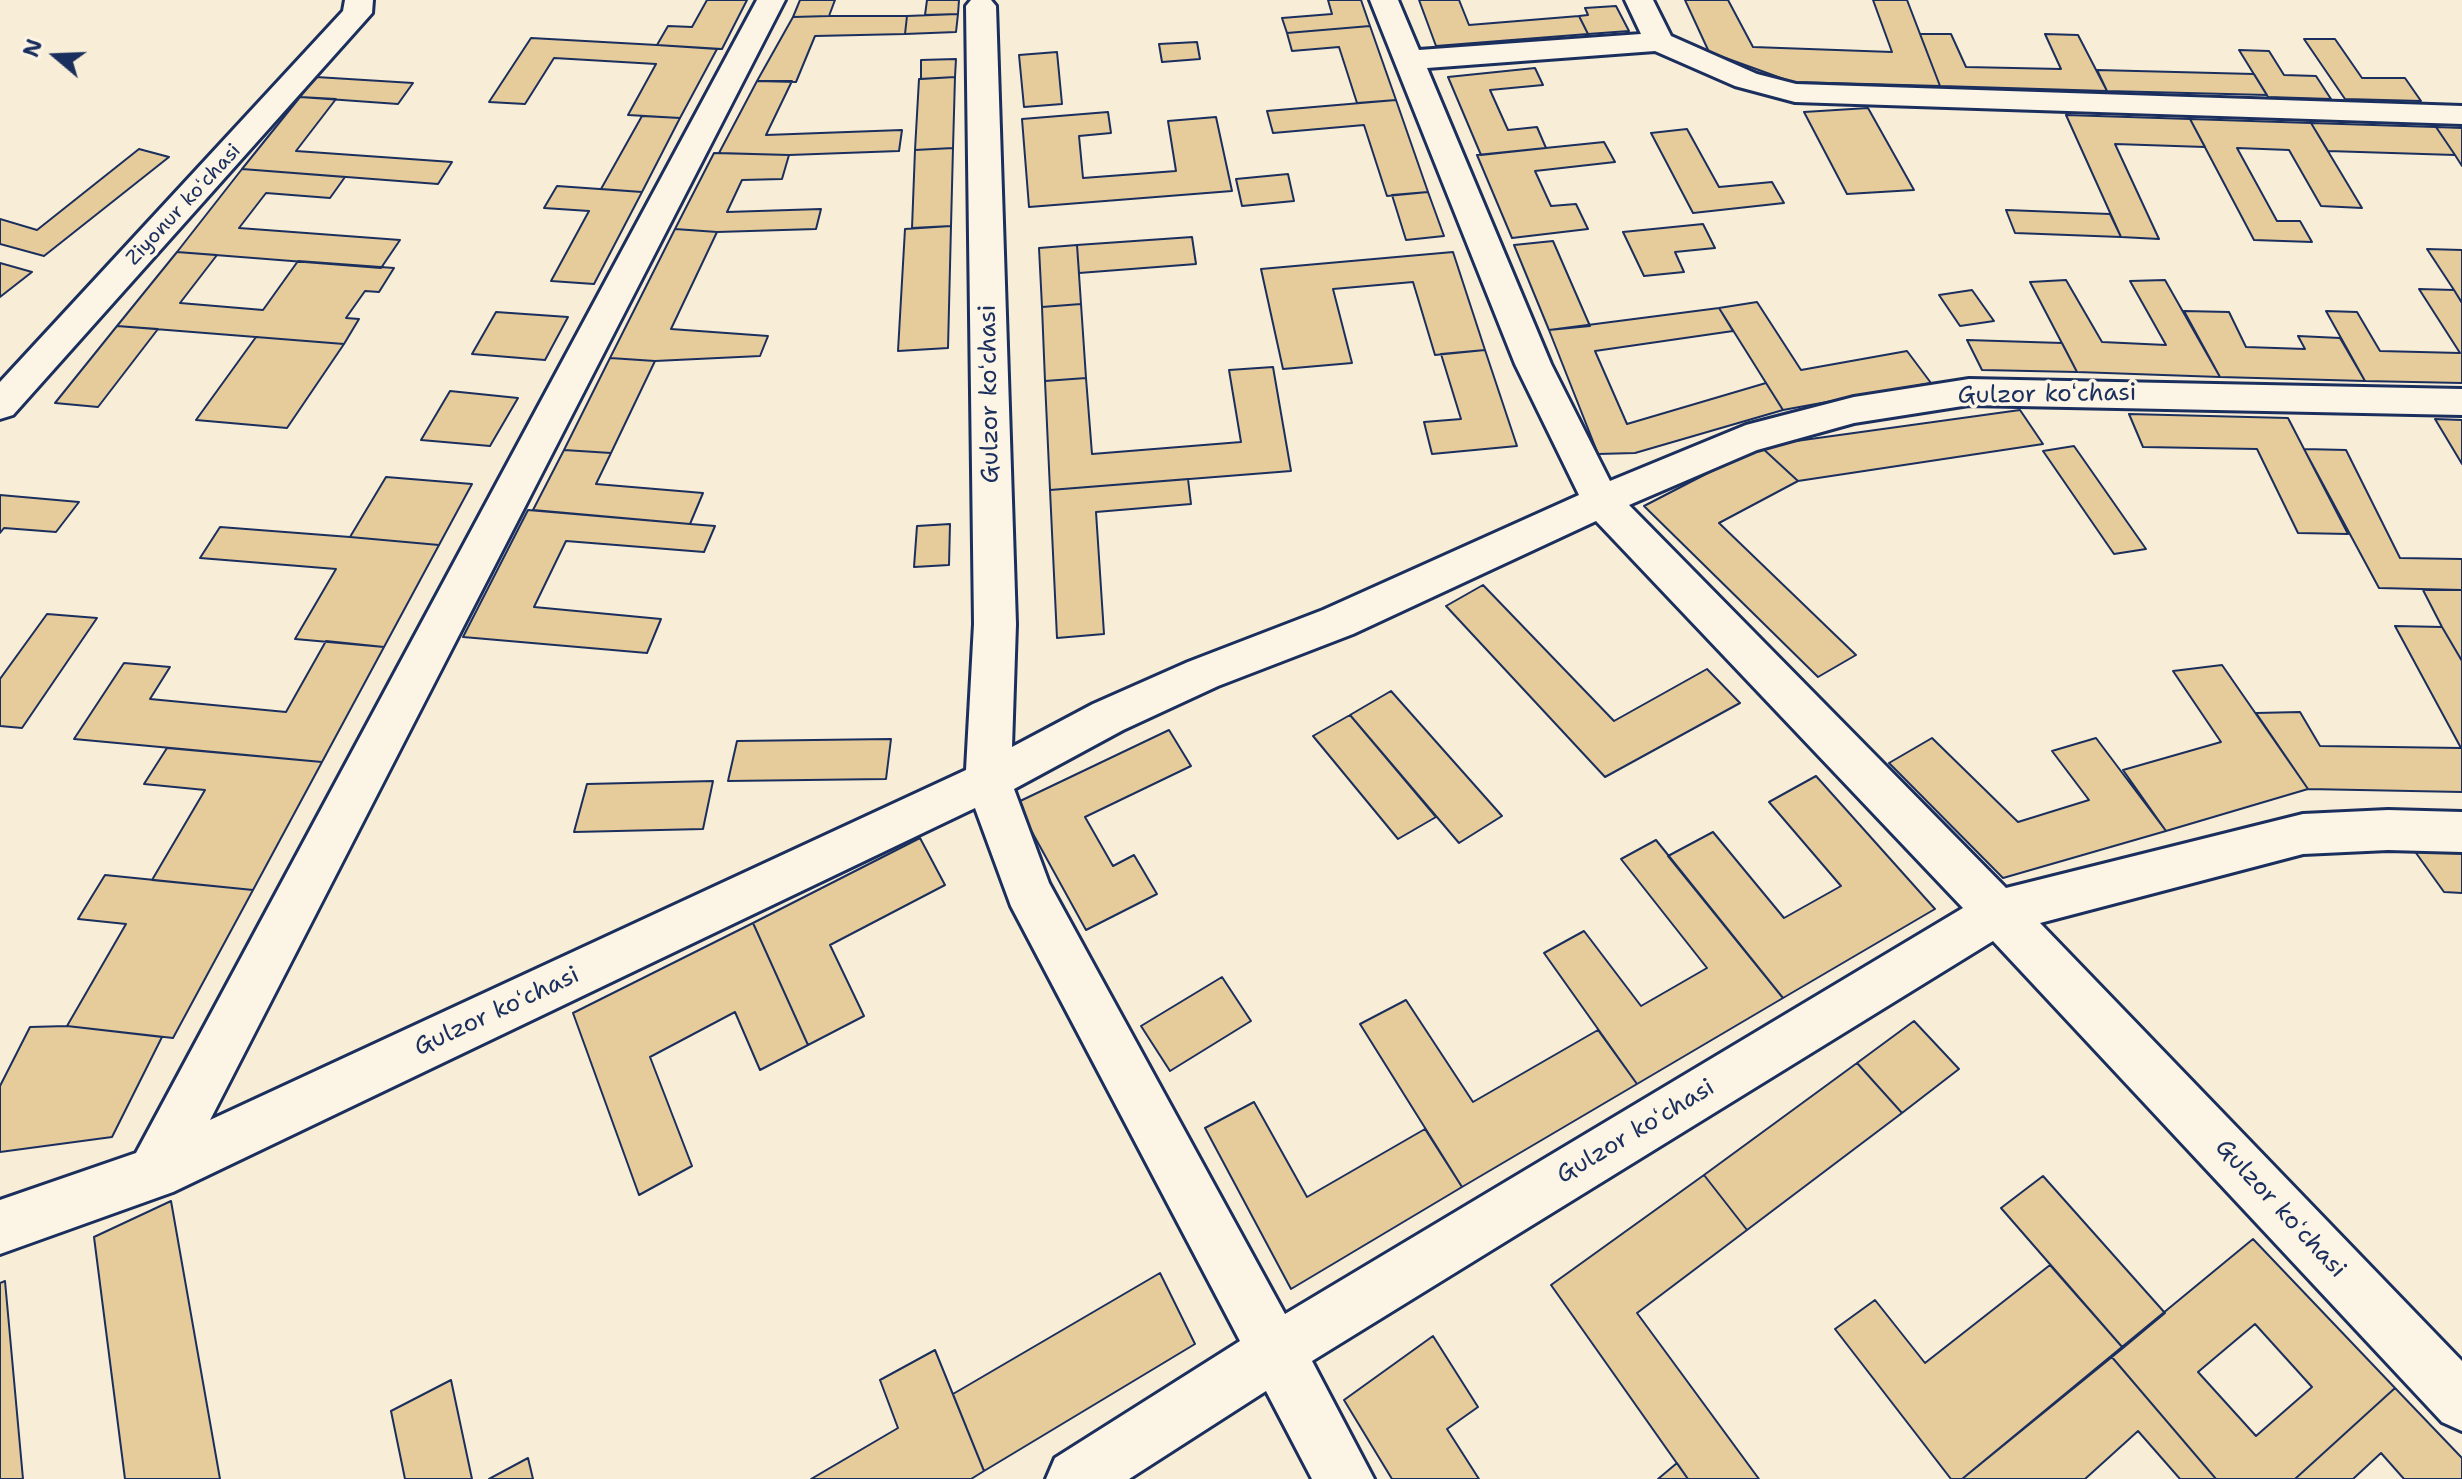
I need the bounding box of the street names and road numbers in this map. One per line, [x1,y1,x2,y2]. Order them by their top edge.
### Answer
street label: Ziyonur koʻchasi [122,139,246,271]
street label: Gulzor koʻchasi [974,304,1006,484]
street label: Gulzor koʻchasi [1957,379,2137,411]
street label: Gulzor koʻchasi [410,961,584,1063]
street label: Gulzor koʻchasi [1552,1074,1720,1190]
street label: Gulzor koʻchasi [2209,1134,2351,1284]

